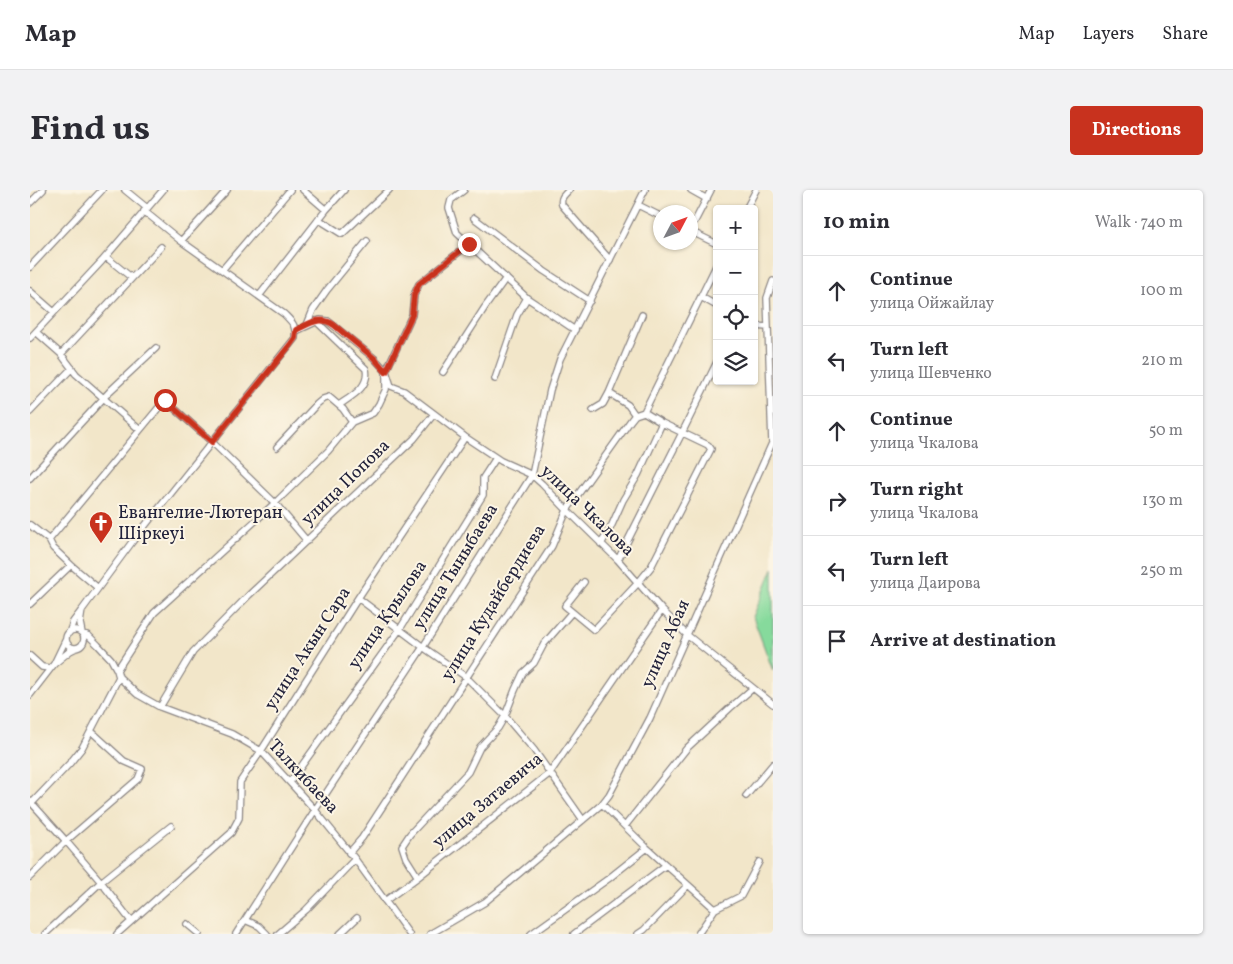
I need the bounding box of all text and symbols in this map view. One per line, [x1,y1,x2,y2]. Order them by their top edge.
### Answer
text: Map [25,18,76,52]
text: Map [1018,22,1054,47]
text: Layers [1082,22,1134,47]
text: Share [1162,22,1208,47]
text: Find us [30,106,150,154]
button: Directions [1070,106,1203,155]
north arrow [653,205,698,250]
map controls [713,205,758,385]
button: + [713,205,758,250]
text: 10 min [823,208,890,237]
text: Walk · 740 m [1095,212,1183,234]
route end [458,233,481,256]
button: − [713,250,758,295]
text: Continue [870,267,953,293]
icon: ahead [823,277,851,305]
text: 100 m [1140,280,1183,302]
text: улица Ойжайлау [870,293,994,315]
button: locate [713,295,758,340]
text: Turn left [870,337,949,363]
button: layers [713,340,758,385]
icon: left [823,347,851,375]
text: 210 m [1141,350,1183,372]
text: улица Шевченко [870,363,992,385]
route start [154,389,177,412]
text: Continue [870,407,953,433]
icon: ahead [823,417,851,445]
text: 50 m [1149,420,1183,442]
text: улица Чкалова [870,433,979,455]
street label: улица Попова [296,434,396,532]
street label: улица Чкалова [534,460,640,563]
text: Turn right [870,477,963,503]
icon: right [823,487,851,515]
text: 130 m [1142,490,1183,512]
street label: улица Тыныбаева [407,499,505,635]
place label: Евангелие-Лютеран Шіркеуі [118,501,283,547]
text: улица Чкалова [870,503,979,525]
church icon: Евангелие-Лютеран Шіркеуі [88,510,114,544]
street label: улица Кудайбердиева [436,520,552,686]
text: Turn left [870,547,949,573]
street label: улица Крылова [342,556,434,674]
icon: left [823,557,851,585]
text: 250 m [1140,560,1183,582]
text: улица Даирова [870,573,981,595]
street label: улица Акын Сара [259,582,357,716]
street label: улица Абая [635,596,697,692]
icon: arrive [823,627,851,655]
text: Arrive at destination [870,628,1056,654]
street label: Талкибаева [262,734,344,820]
street label: улица Затаевича [427,747,549,855]

